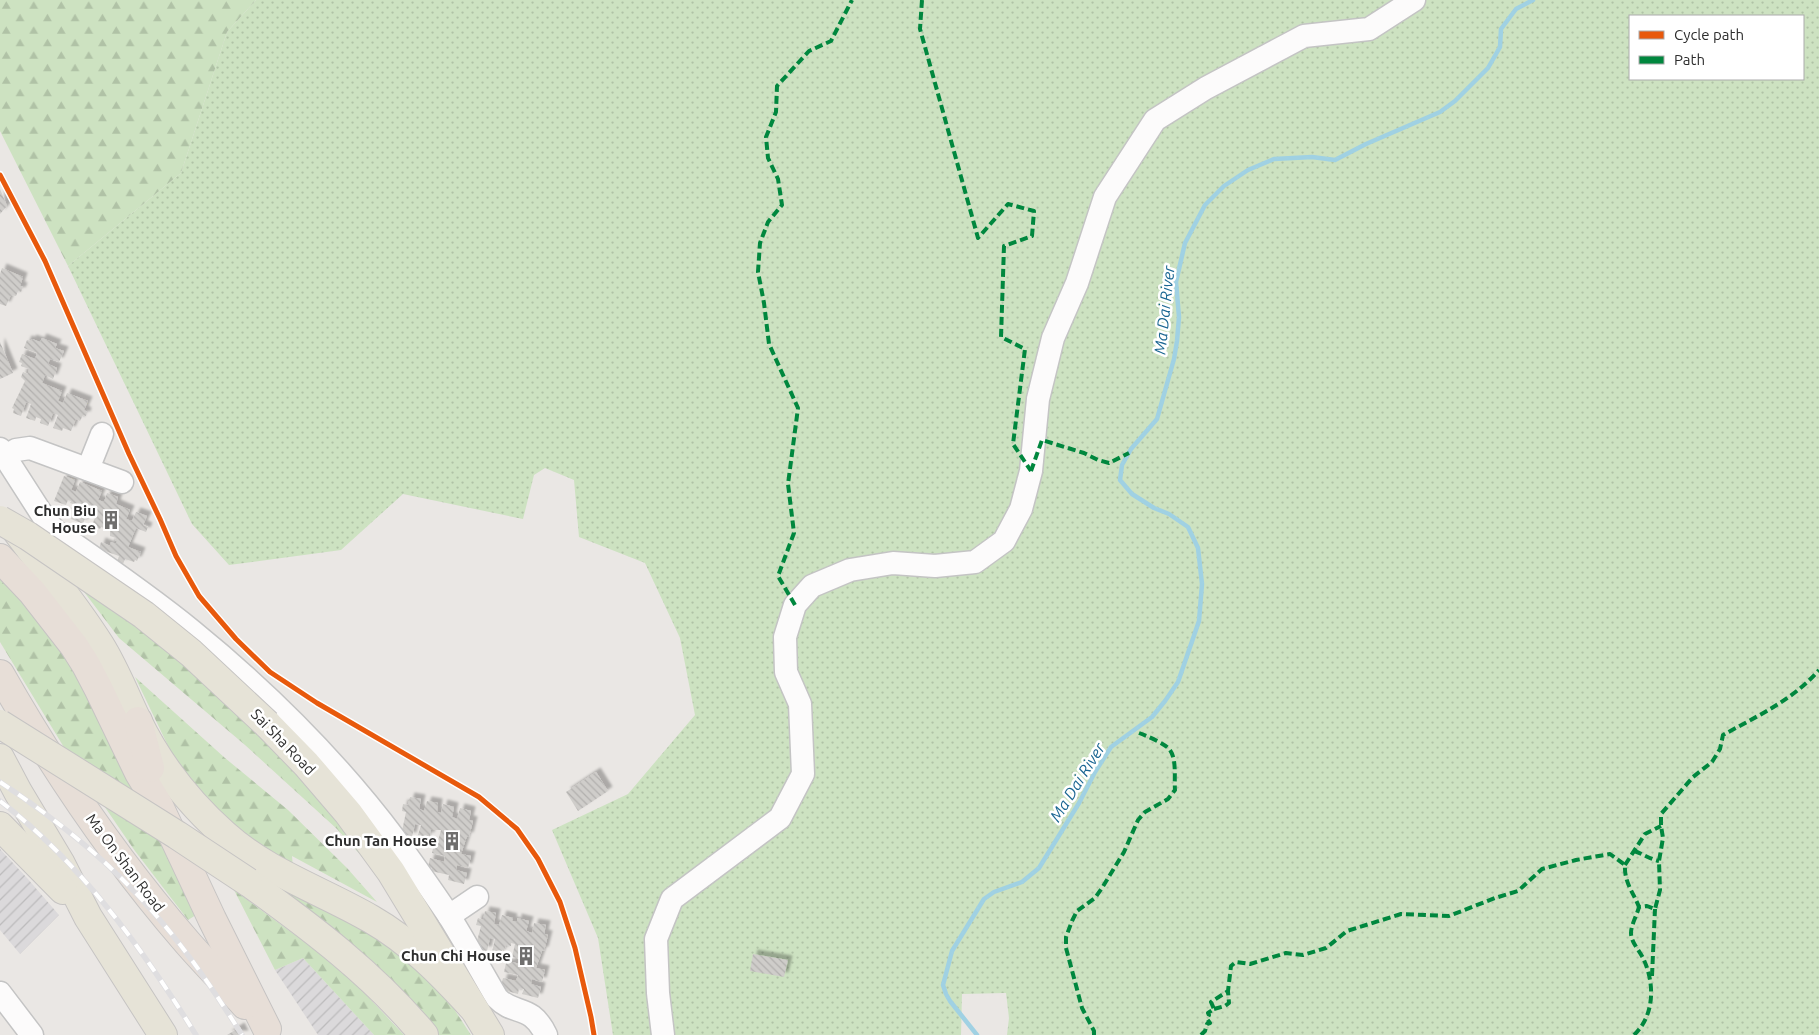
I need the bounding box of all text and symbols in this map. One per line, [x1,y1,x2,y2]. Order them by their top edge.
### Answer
legend [1629,15,1804,80]
text: Cycle path [1674,26,1744,43]
text: Path [1674,51,1705,68]
water label: Ma Dai River [1150,264,1178,355]
place label: Chun Biu House [34,502,96,536]
building icon: Chun Biu House [100,509,122,531]
street label: Sai Sha Road [248,705,319,778]
water label: Ma Dai River [1046,739,1109,825]
street label: Ma On Shan Road [83,810,168,915]
building icon: Chun Tan House [441,830,463,852]
place label: Chun Tan House [325,832,437,849]
building icon: Chun Chi House [515,945,537,967]
place label: Chun Chi House [401,947,511,964]

